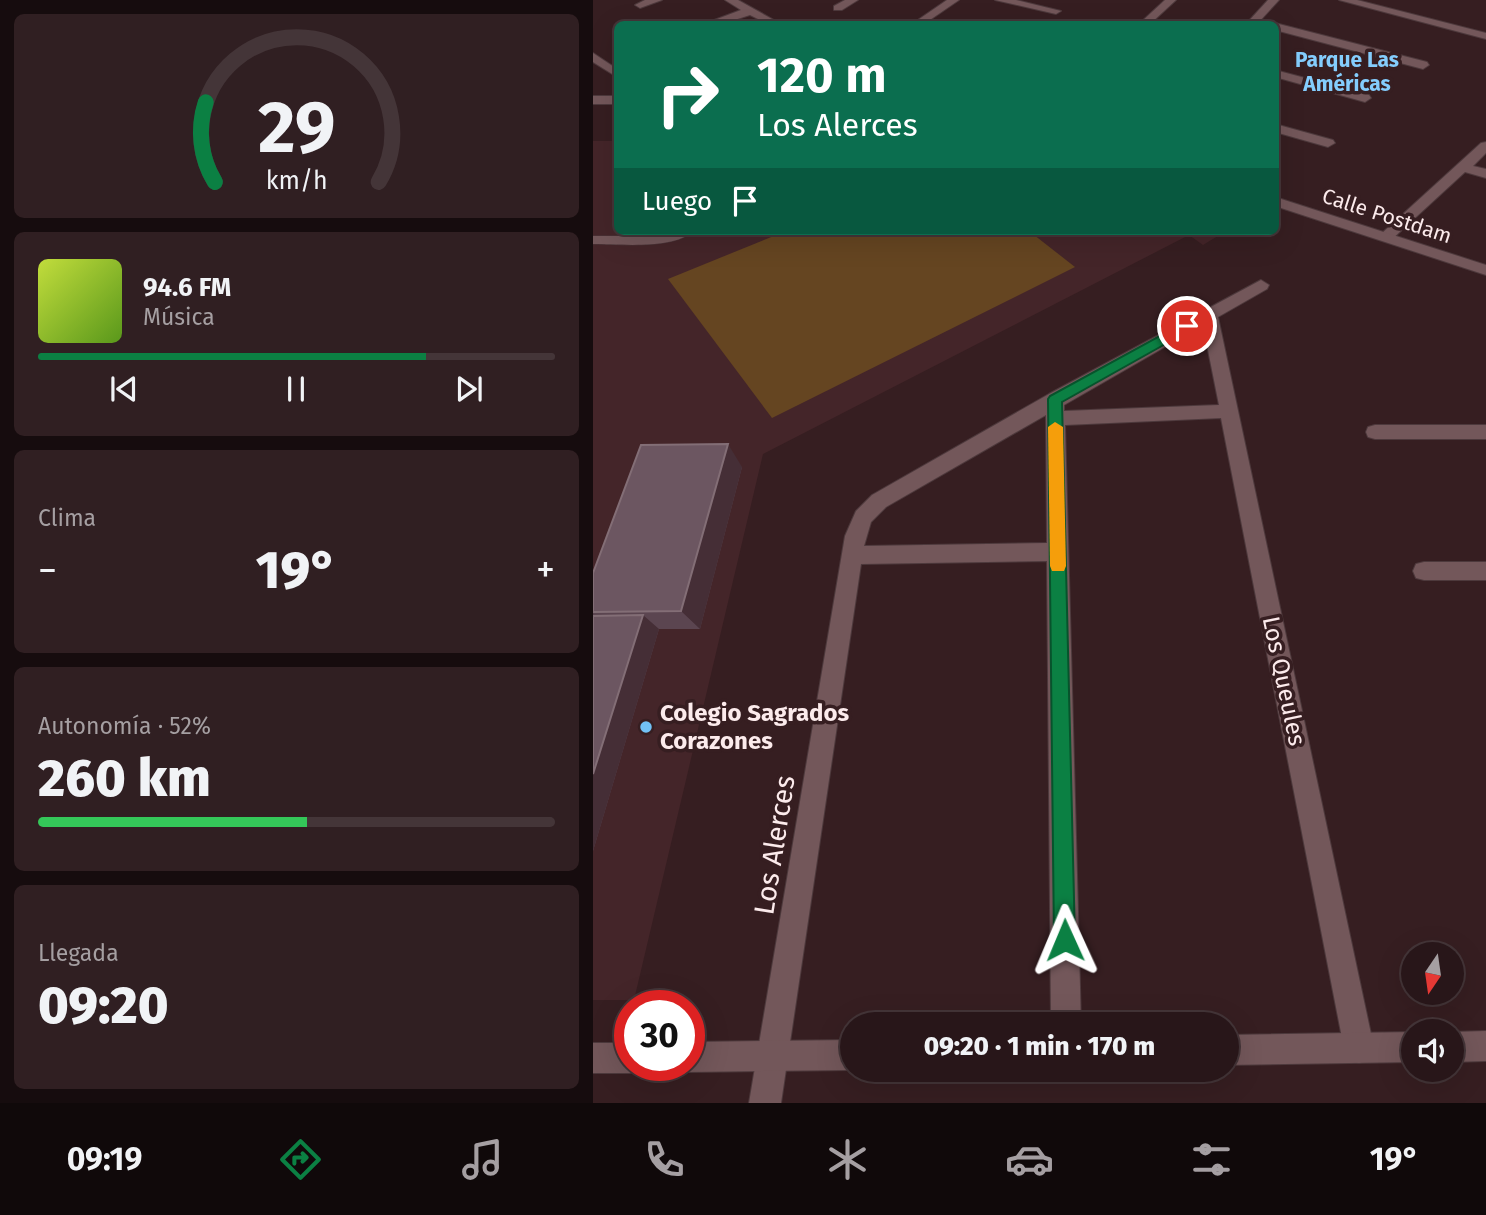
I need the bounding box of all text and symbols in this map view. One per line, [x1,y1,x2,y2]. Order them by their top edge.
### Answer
text: 120 m [757,46,887,105]
district label: Parque Las Américas [1295,47,1399,97]
icon: right [642,49,733,140]
text: 29 [258,84,335,171]
text: Los Alerces [757,106,918,144]
text: km/h [266,166,327,196]
icon: arrive [726,182,764,220]
street label: Calle Postdam [1319,183,1455,249]
text: Luego [642,186,712,217]
text: 94.6 FM [143,272,231,303]
pin [1157,296,1217,356]
text: Música [143,303,215,331]
icon: arrive [1168,307,1206,345]
icon: previous [105,370,143,408]
icon: pause [277,370,315,408]
icon: next [450,370,488,408]
text: Clima [38,504,96,532]
text: 19° [256,539,337,602]
text: − [38,547,57,593]
text: + [536,547,555,593]
street label: Los Queules [1257,614,1311,748]
place label: Colegio Sagrados Corazones [660,699,850,755]
text: Autonomía · 52% [38,712,211,740]
marker: Colegio Sagrados Corazones [638,719,654,735]
text: 260 km [38,747,211,810]
street label: Los Alerces [747,773,802,917]
position arrow [1028,903,1102,977]
text: Llegada [38,939,119,967]
north arrow [1401,942,1465,1004]
map controls [1401,942,1464,1082]
text: 09:20 [38,974,169,1037]
speed limit sign: 30 [614,990,705,1081]
button: sound [1401,1019,1464,1082]
text: 09:20 · 1 min · 170 m [924,1031,1155,1062]
icon: directions [276,1135,325,1184]
icon: music [458,1135,507,1184]
icon: phone [640,1135,689,1184]
icon: climate [823,1135,872,1184]
icon: car [1005,1135,1054,1184]
icon: filters [1187,1135,1236,1184]
text: 09:19 [67,1140,142,1178]
text: 19° [1370,1140,1419,1178]

